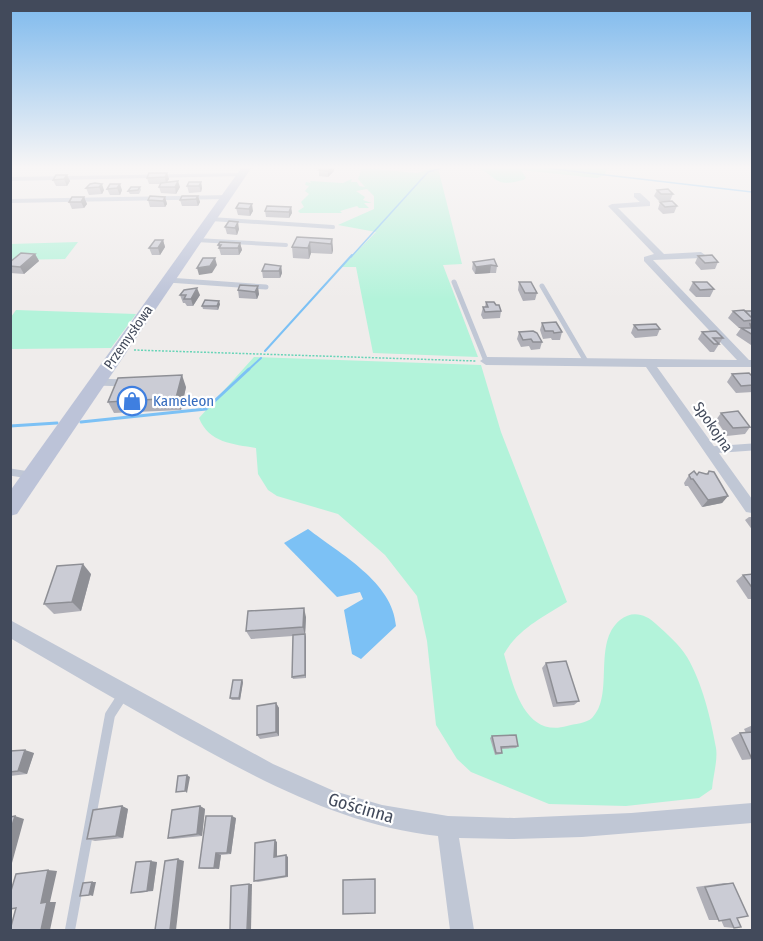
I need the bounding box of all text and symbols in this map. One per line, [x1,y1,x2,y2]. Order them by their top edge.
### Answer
street label: Przemysłowa [100,302,157,372]
shop icon: Kameleon [116,385,148,417]
place label: Kameleon [153,392,214,410]
street label: Spokojna [689,398,737,456]
street label: Gościnna [326,788,397,828]

